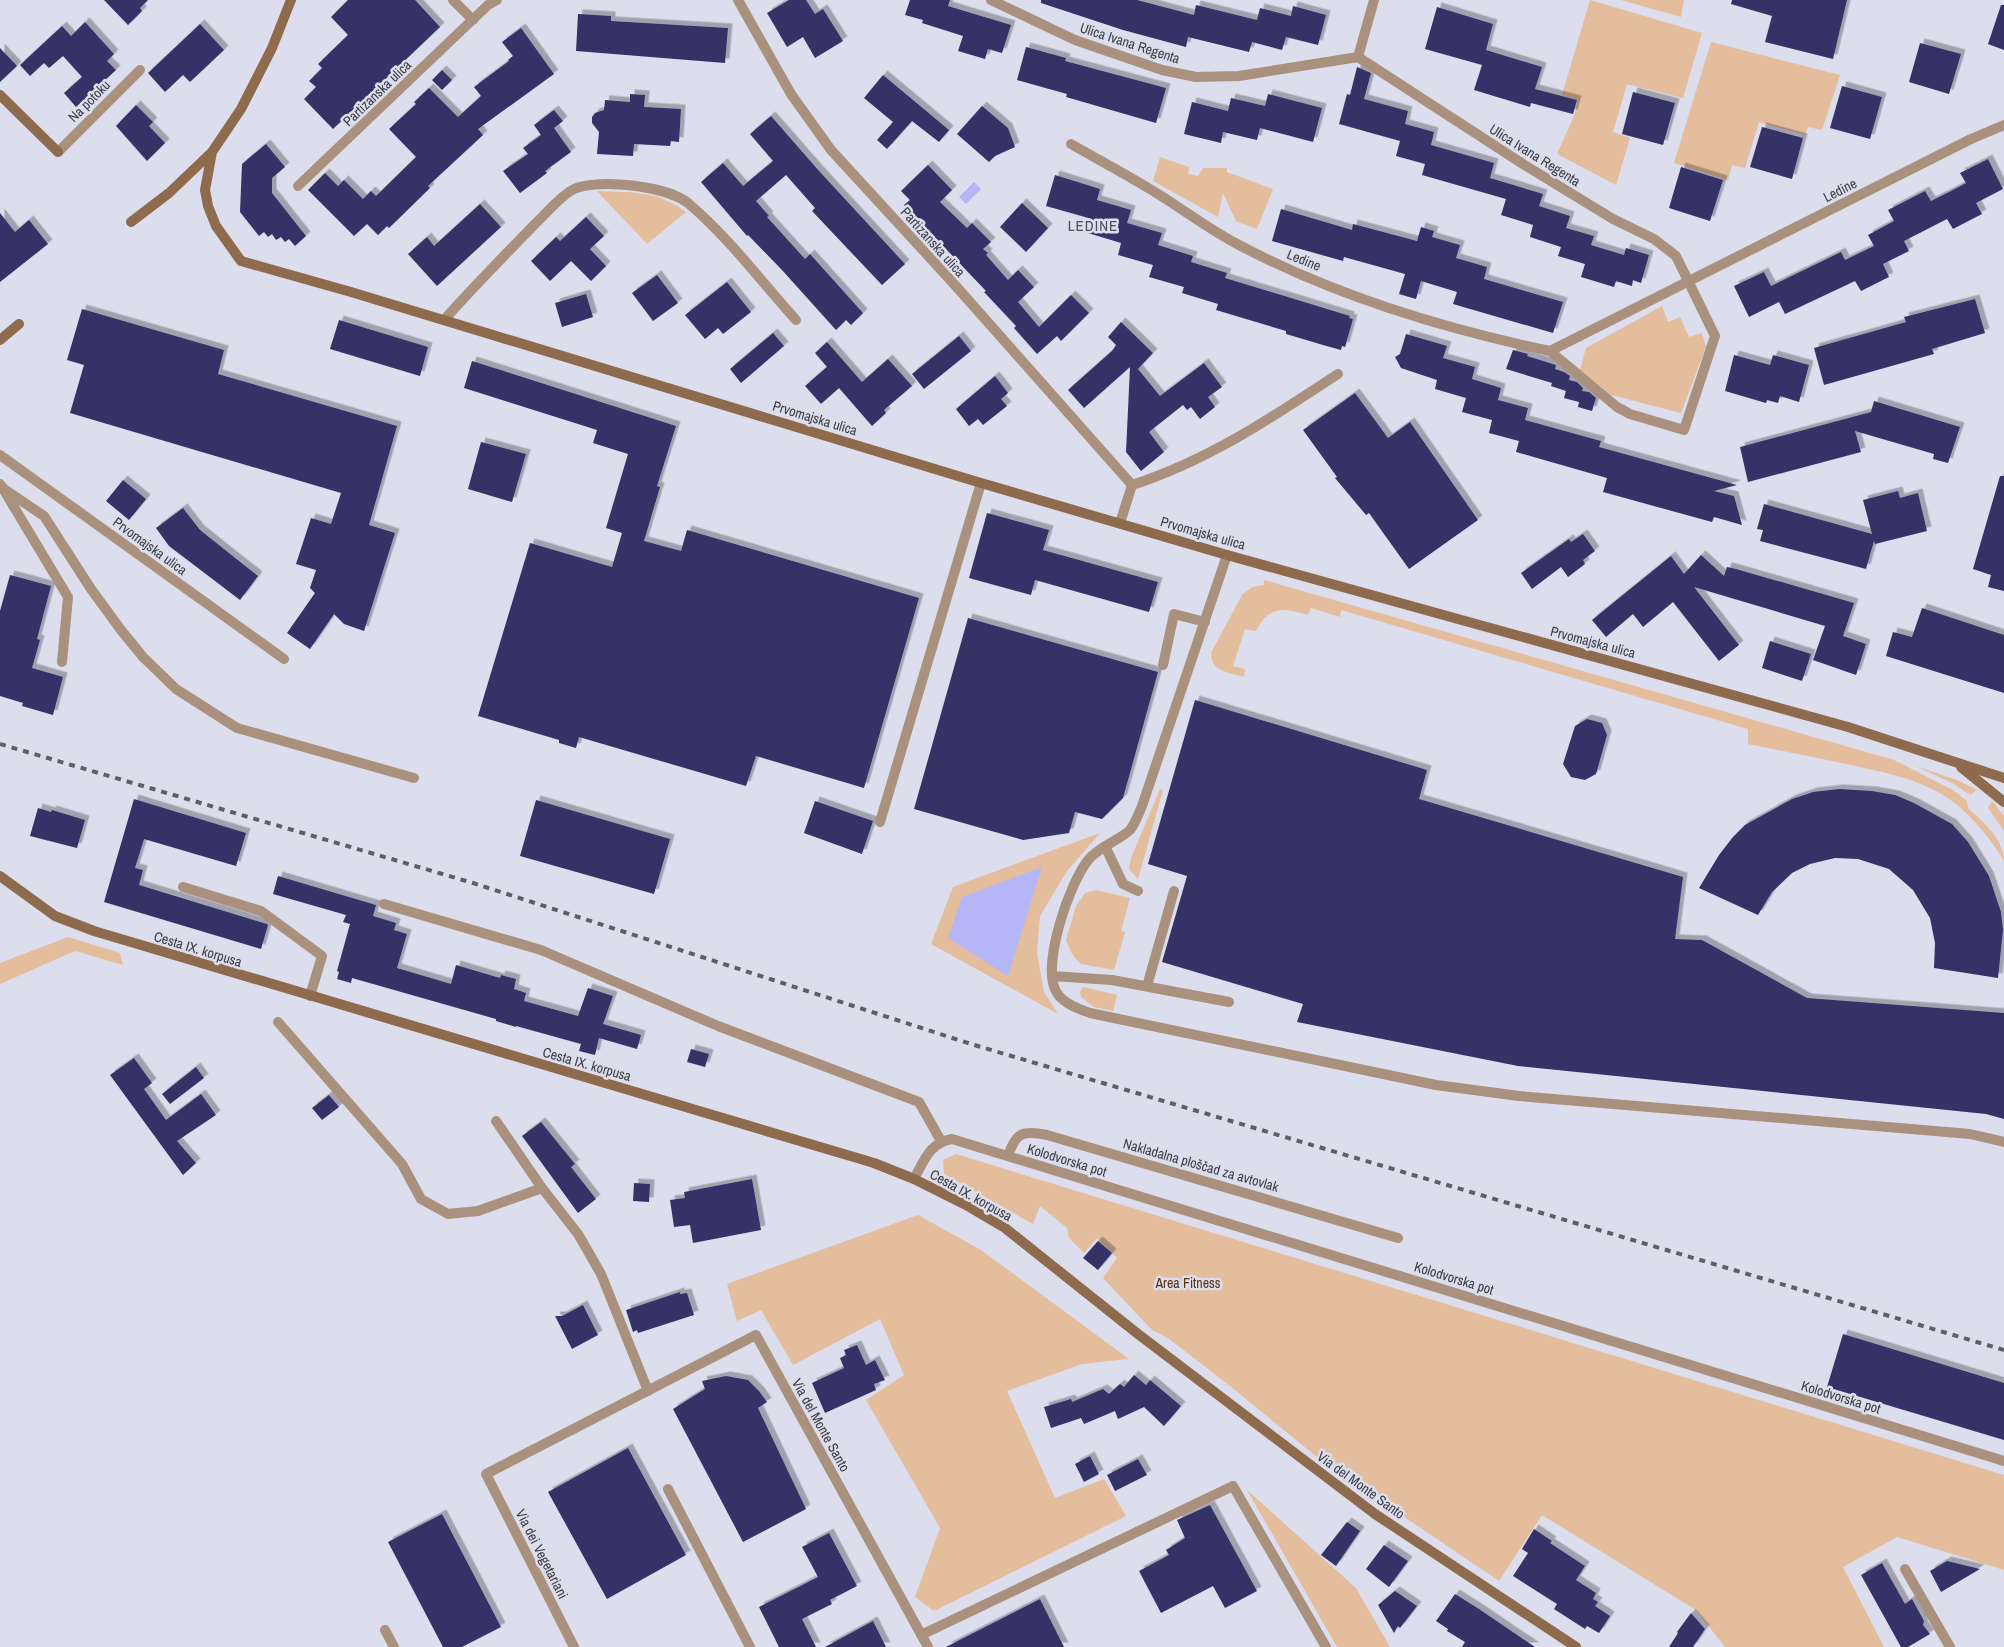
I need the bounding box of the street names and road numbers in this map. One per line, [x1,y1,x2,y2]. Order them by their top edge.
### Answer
street label: Ulica Ivana Regenta [1078,18,1183,68]
street label: Partizanska ulica [339,56,415,130]
street label: Na potoku [64,76,114,126]
street label: Ulica Ivana Regenta [1486,120,1584,191]
street label: Ledine [1820,174,1860,206]
street label: Partizanska ulica [897,203,970,281]
street label: Ledine [1284,245,1324,275]
street label: Prvomajska ulica [771,397,860,440]
street label: Prvomajska ulica [1159,512,1248,554]
street label: Prvomajska ulica [109,513,191,579]
street label: Prvomajska ulica [1548,622,1638,662]
street label: Cesta IX. korpusa [152,927,245,971]
street label: Cesta IX. korpusa [541,1043,634,1085]
street label: Nakladalna ploščad za avtovlak [1121,1134,1281,1196]
street label: Kolodvorska pot [1025,1139,1109,1181]
street label: Cesta IX. korpusa [927,1165,1016,1225]
street label: Kolodvorska pot [1412,1257,1496,1299]
street label: Via del Monte Santo [788,1375,854,1475]
street label: Kolodvorska pot [1799,1376,1883,1418]
street label: Via del Monte Santo [1314,1447,1408,1523]
street label: Via dei Vegetariani [512,1506,572,1602]

